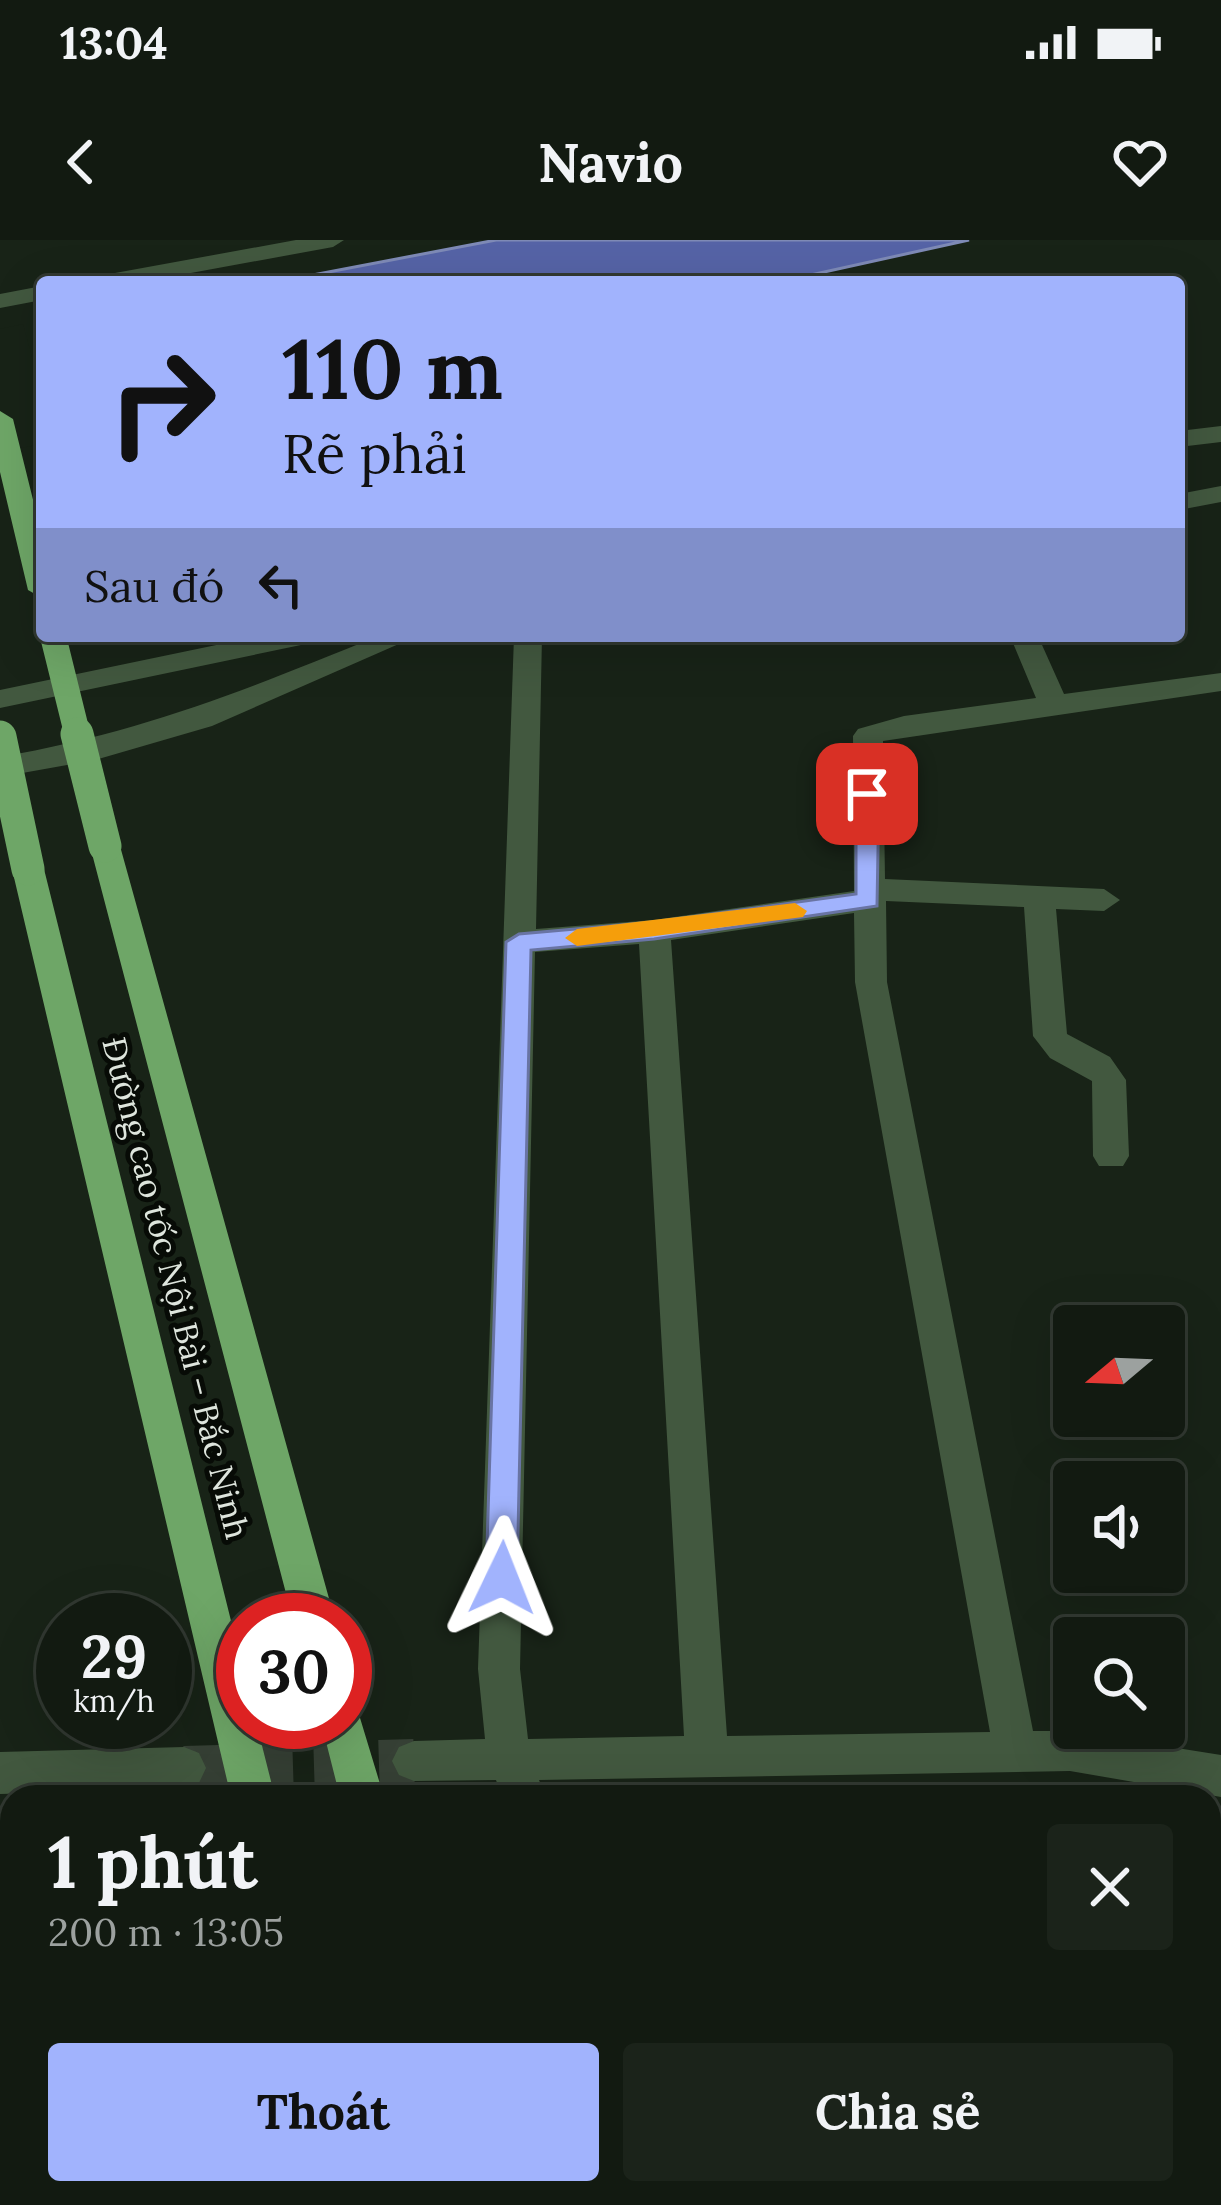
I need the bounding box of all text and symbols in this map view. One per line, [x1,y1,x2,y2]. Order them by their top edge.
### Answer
text: 13:04 [60,14,168,71]
text: Navio [538,128,683,197]
icon: back [48,129,114,195]
icon: heart [1107,129,1173,195]
text: 110 m [282,314,503,422]
icon: right [84,324,240,480]
text: Rẽ phải [282,419,467,488]
icon: left [248,552,314,618]
text: Sau đó [84,557,224,614]
pin [816,743,918,845]
icon: arrive [834,761,900,827]
street label: Đường cao tốc Nội Bài – Bắc Ninh [93,1033,259,1543]
north arrow [1053,1305,1185,1437]
map controls [1053,1305,1185,1749]
button: sound [1053,1461,1185,1593]
position arrow [439,1515,565,1641]
speed limit sign: 30 [216,1593,372,1749]
button: search [1053,1617,1185,1749]
text: 29 [81,1618,147,1694]
text: km/h [73,1682,155,1720]
text: 1 phút [48,1816,257,1908]
button: close [1047,1824,1173,1950]
text: 200 m · 13:05 [48,1907,284,1957]
button: Thoát [48,2043,599,2181]
button: Chia sẻ [623,2043,1173,2181]

